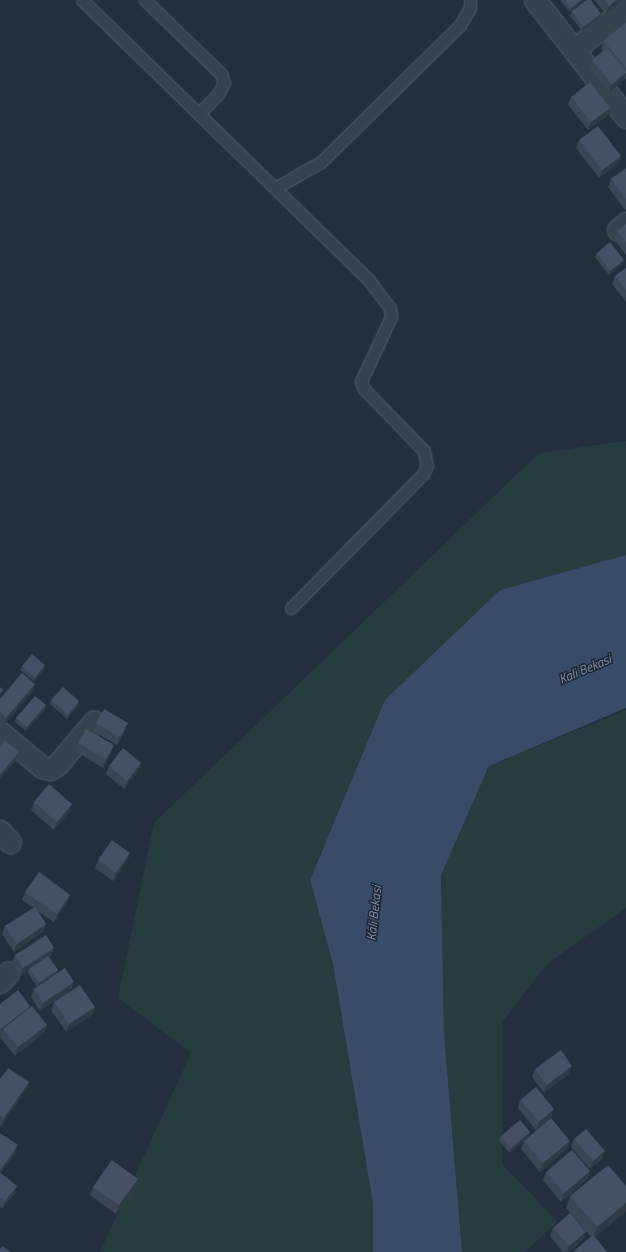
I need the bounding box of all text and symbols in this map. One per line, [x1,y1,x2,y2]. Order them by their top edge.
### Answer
water label: Kali Bekasi [557,651,613,687]
water label: Kali Bekasi [363,885,385,941]

